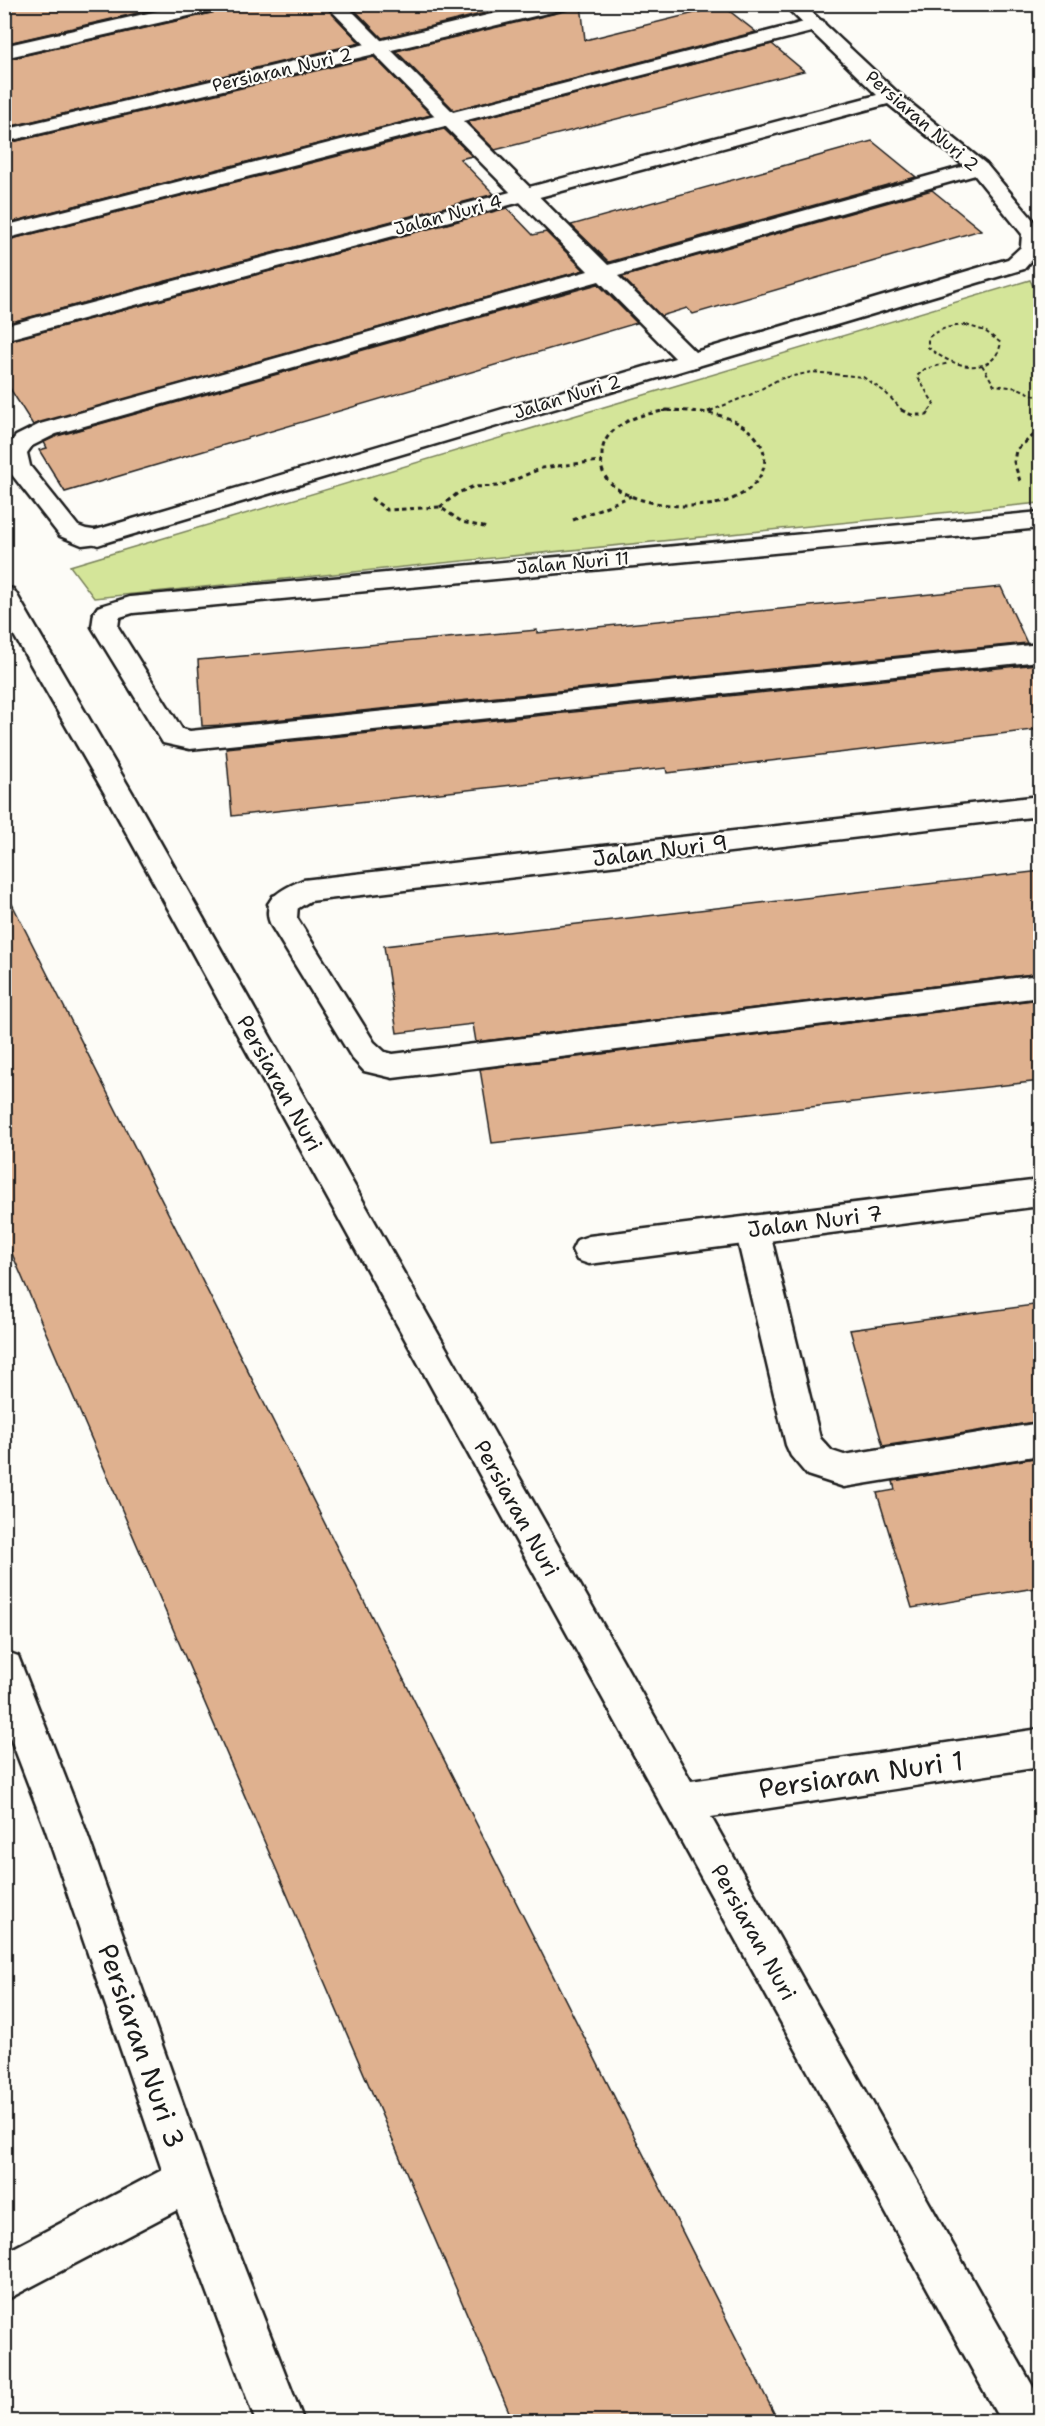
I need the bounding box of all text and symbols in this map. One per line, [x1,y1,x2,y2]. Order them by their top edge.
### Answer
street label: Persiaran Nuri 2 [210,42,354,98]
street label: Persiaran Nuri 2 [860,65,984,177]
street label: Jalan Nuri 4 [391,189,505,241]
street label: Jalan Nuri 2 [510,369,624,425]
street label: Jalan Nuri 11 [516,546,630,580]
street label: Jalan Nuri 9 [591,828,729,873]
street label: Persiaran Nuri [230,1010,329,1157]
street label: Jalan Nuri 7 [746,1199,884,1244]
street label: Persiaran Nuri [467,1435,566,1582]
street label: Persiaran Nuri 1 [756,1742,966,1807]
street label: Persiaran Nuri [704,1859,803,2006]
street label: Persiaran Nuri 3 [89,1939,194,2153]

